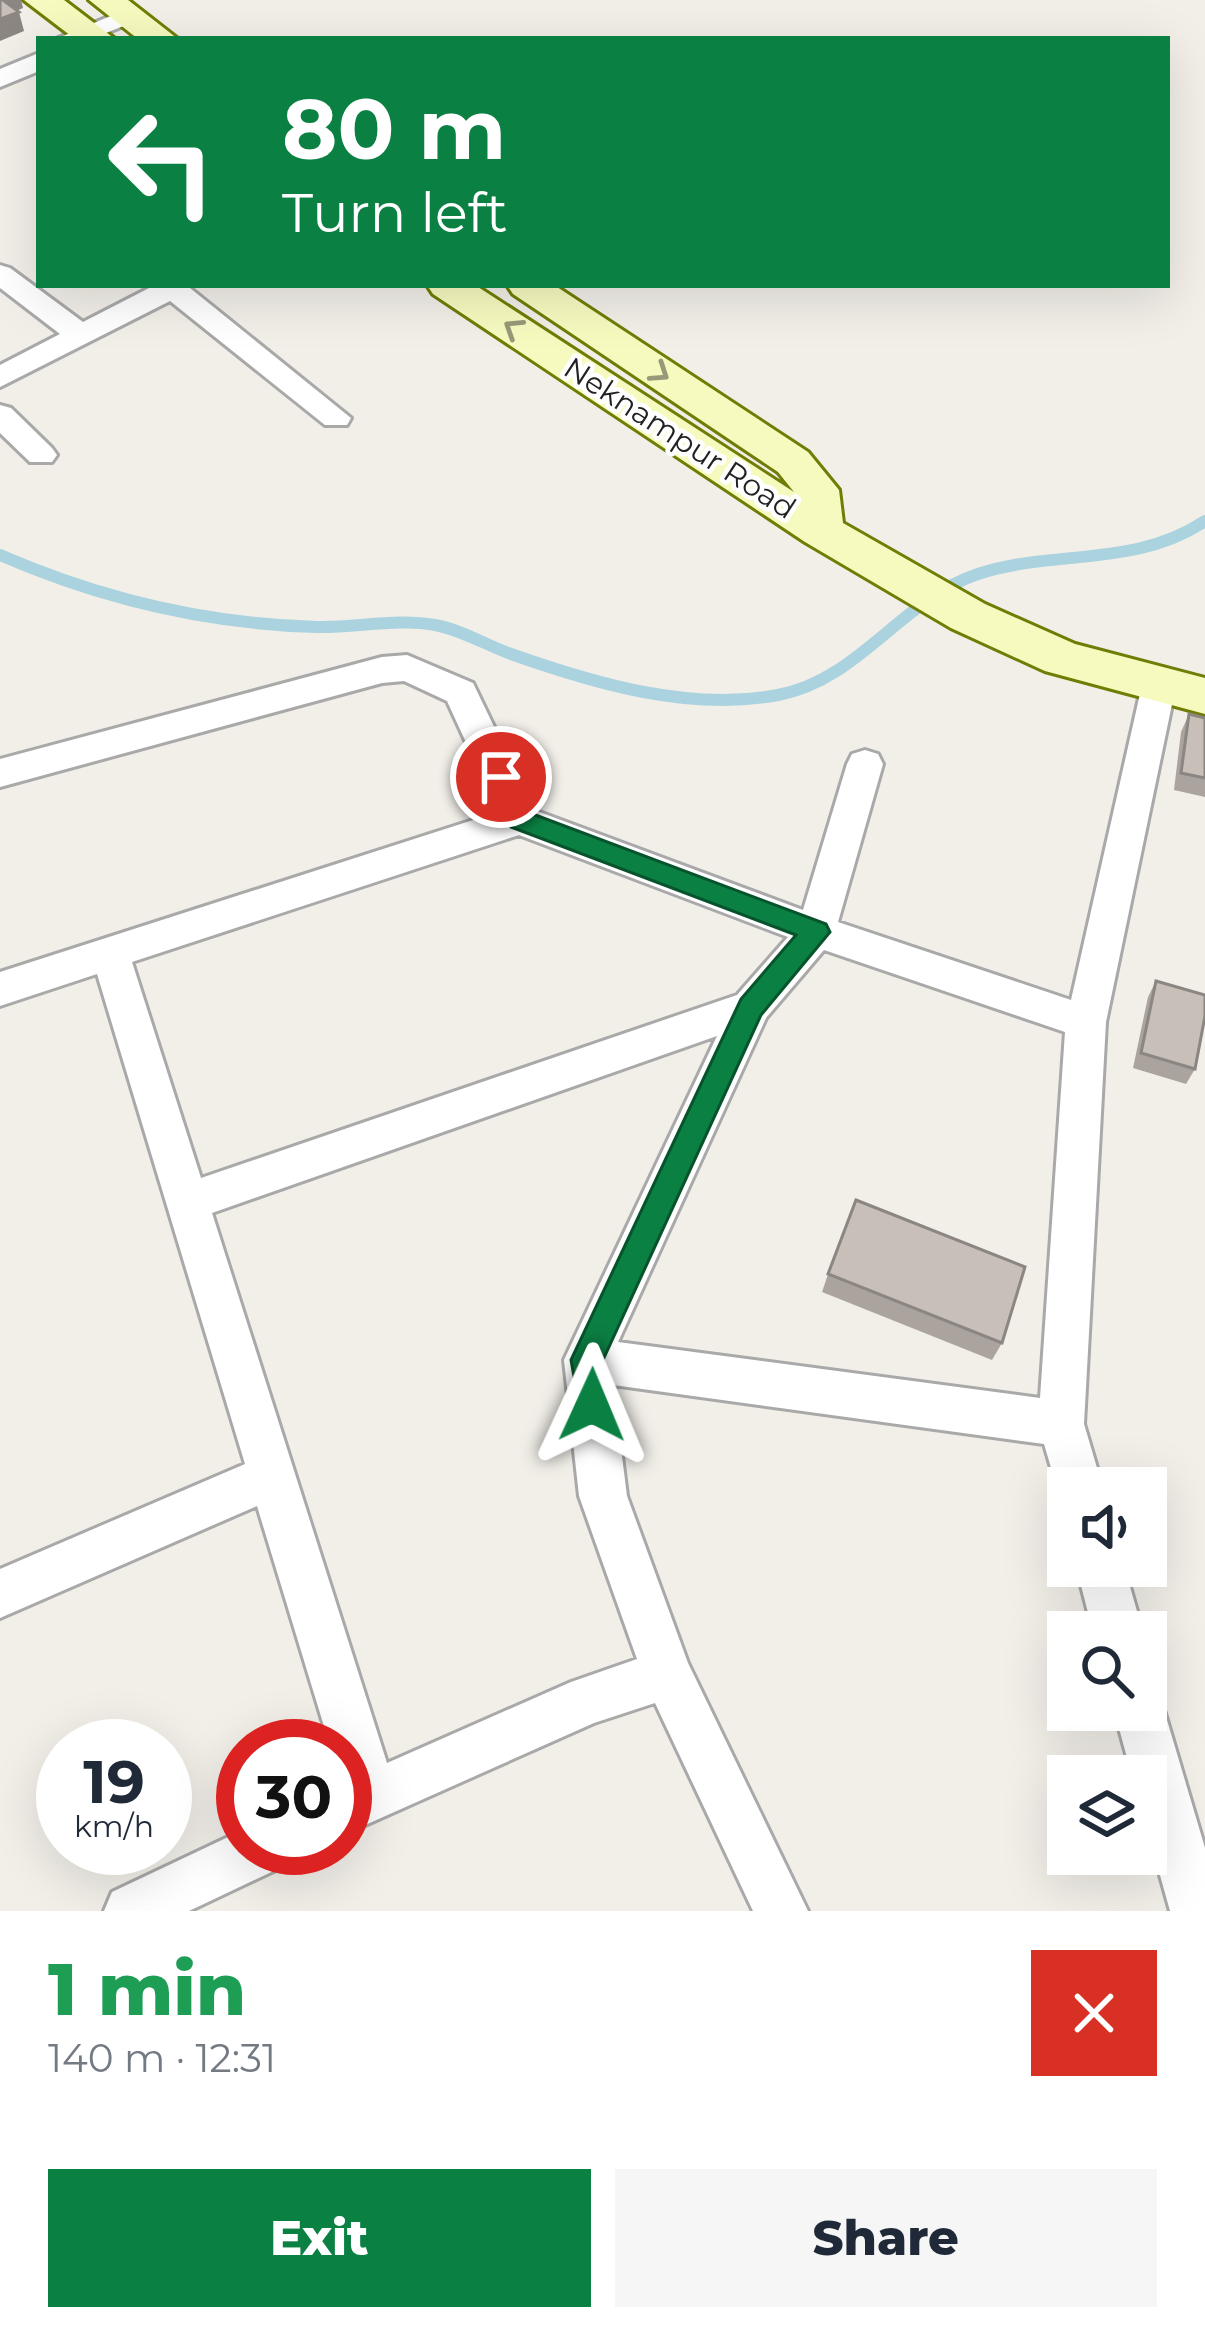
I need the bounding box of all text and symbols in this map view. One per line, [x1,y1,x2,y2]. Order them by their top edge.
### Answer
text: 80 m [282,78,506,180]
icon: left [84,84,240,240]
text: Turn left [282,180,508,246]
one-way arrow [504,321,526,343]
street label: Neknampur Road [557,349,803,527]
one-way arrow [646,359,668,381]
pin [450,726,552,828]
icon: arrive [468,744,534,810]
position arrow [529,1342,655,1468]
map controls [1047,1467,1167,1875]
button: sound [1047,1467,1167,1587]
button: search [1047,1611,1167,1731]
speed limit sign: 30 [216,1719,372,1875]
text: 19 [83,1745,145,1818]
button: layers [1047,1755,1167,1875]
text: km/h [74,1808,154,1845]
text: 1 min [48,1945,246,2033]
button: close [1031,1950,1157,2076]
text: 140 m · 12:31 [48,2034,276,2082]
button: Exit [48,2169,591,2307]
button: Share [615,2169,1157,2307]

